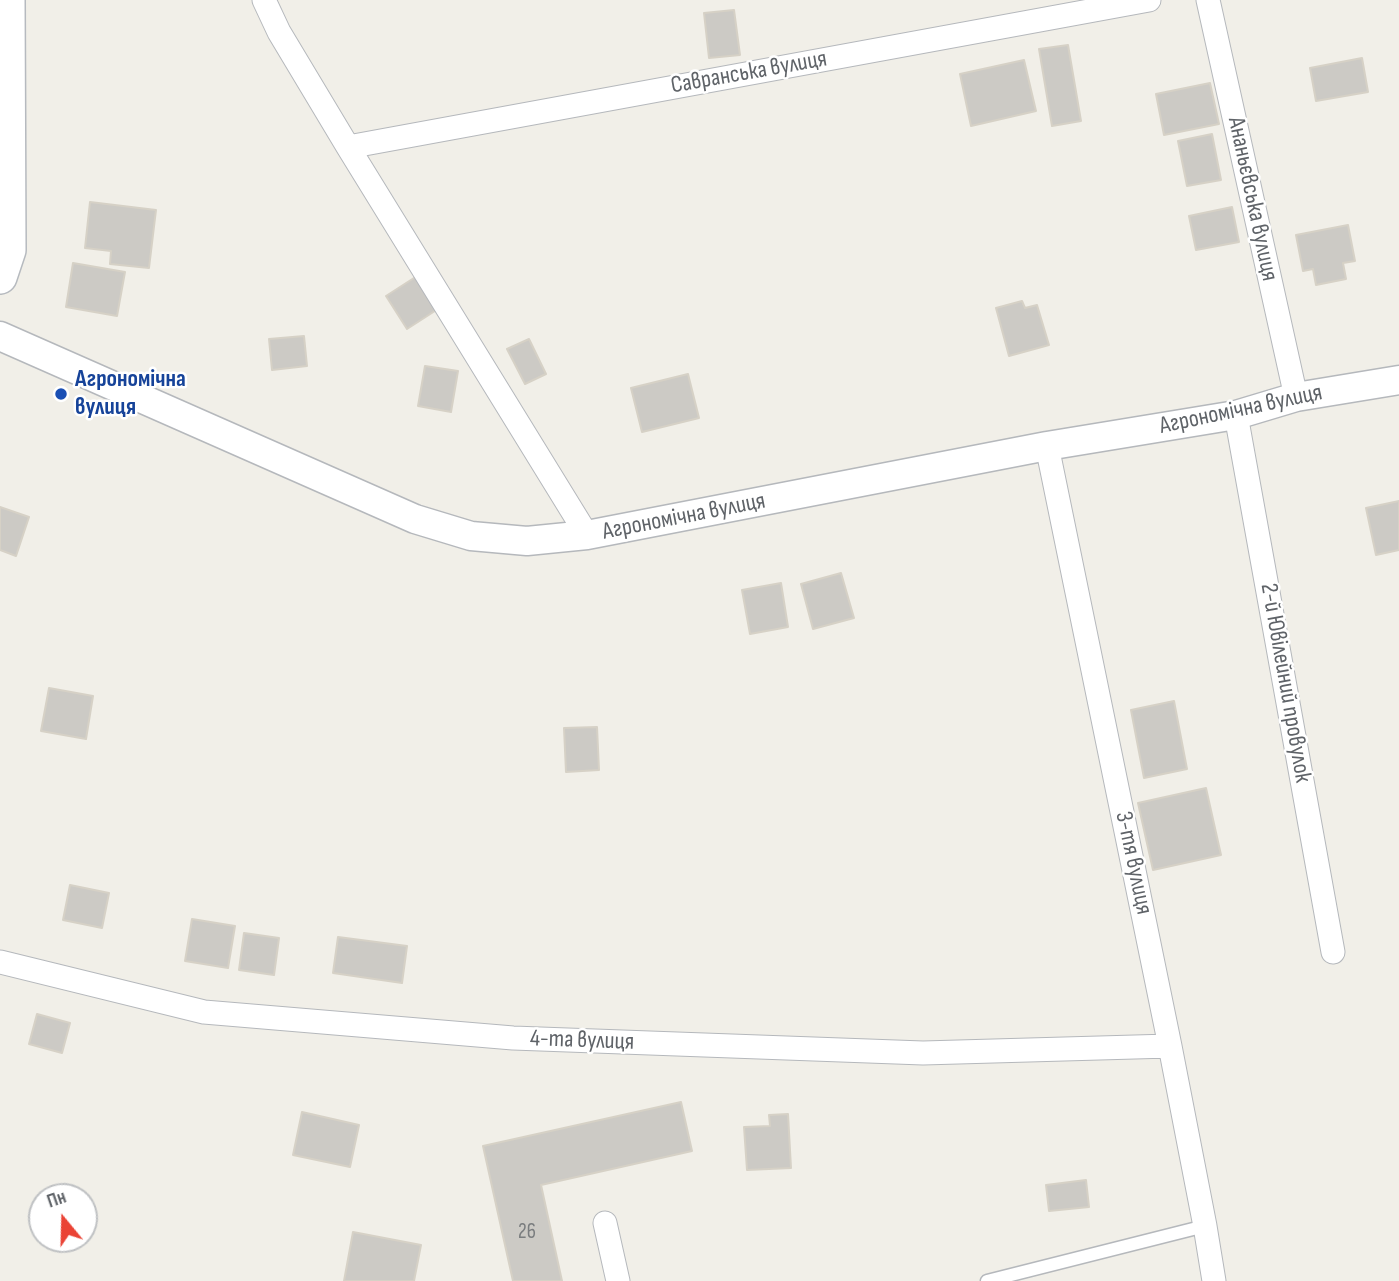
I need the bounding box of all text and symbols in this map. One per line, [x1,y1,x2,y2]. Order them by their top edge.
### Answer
street label: Савранська вулиця [669,45,829,101]
street label: Ананьєвська вулиця [1221,114,1283,284]
place label: Агрономічна вулиця [75,366,186,422]
street label: Агрономічна вулиця [1157,379,1325,441]
marker: Агрономічна вулиця [53,386,69,402]
street label: Агрономічна вулиця [600,487,768,547]
street label: 2-й Ювілейний провулок [1253,581,1317,785]
street label: 3-тя вулиця [1108,809,1158,917]
street label: 4-та вулиця [529,1025,635,1057]
north arrow [28,1183,98,1253]
text: Пн [44,1186,69,1213]
house number: 26 [518,1220,536,1246]

